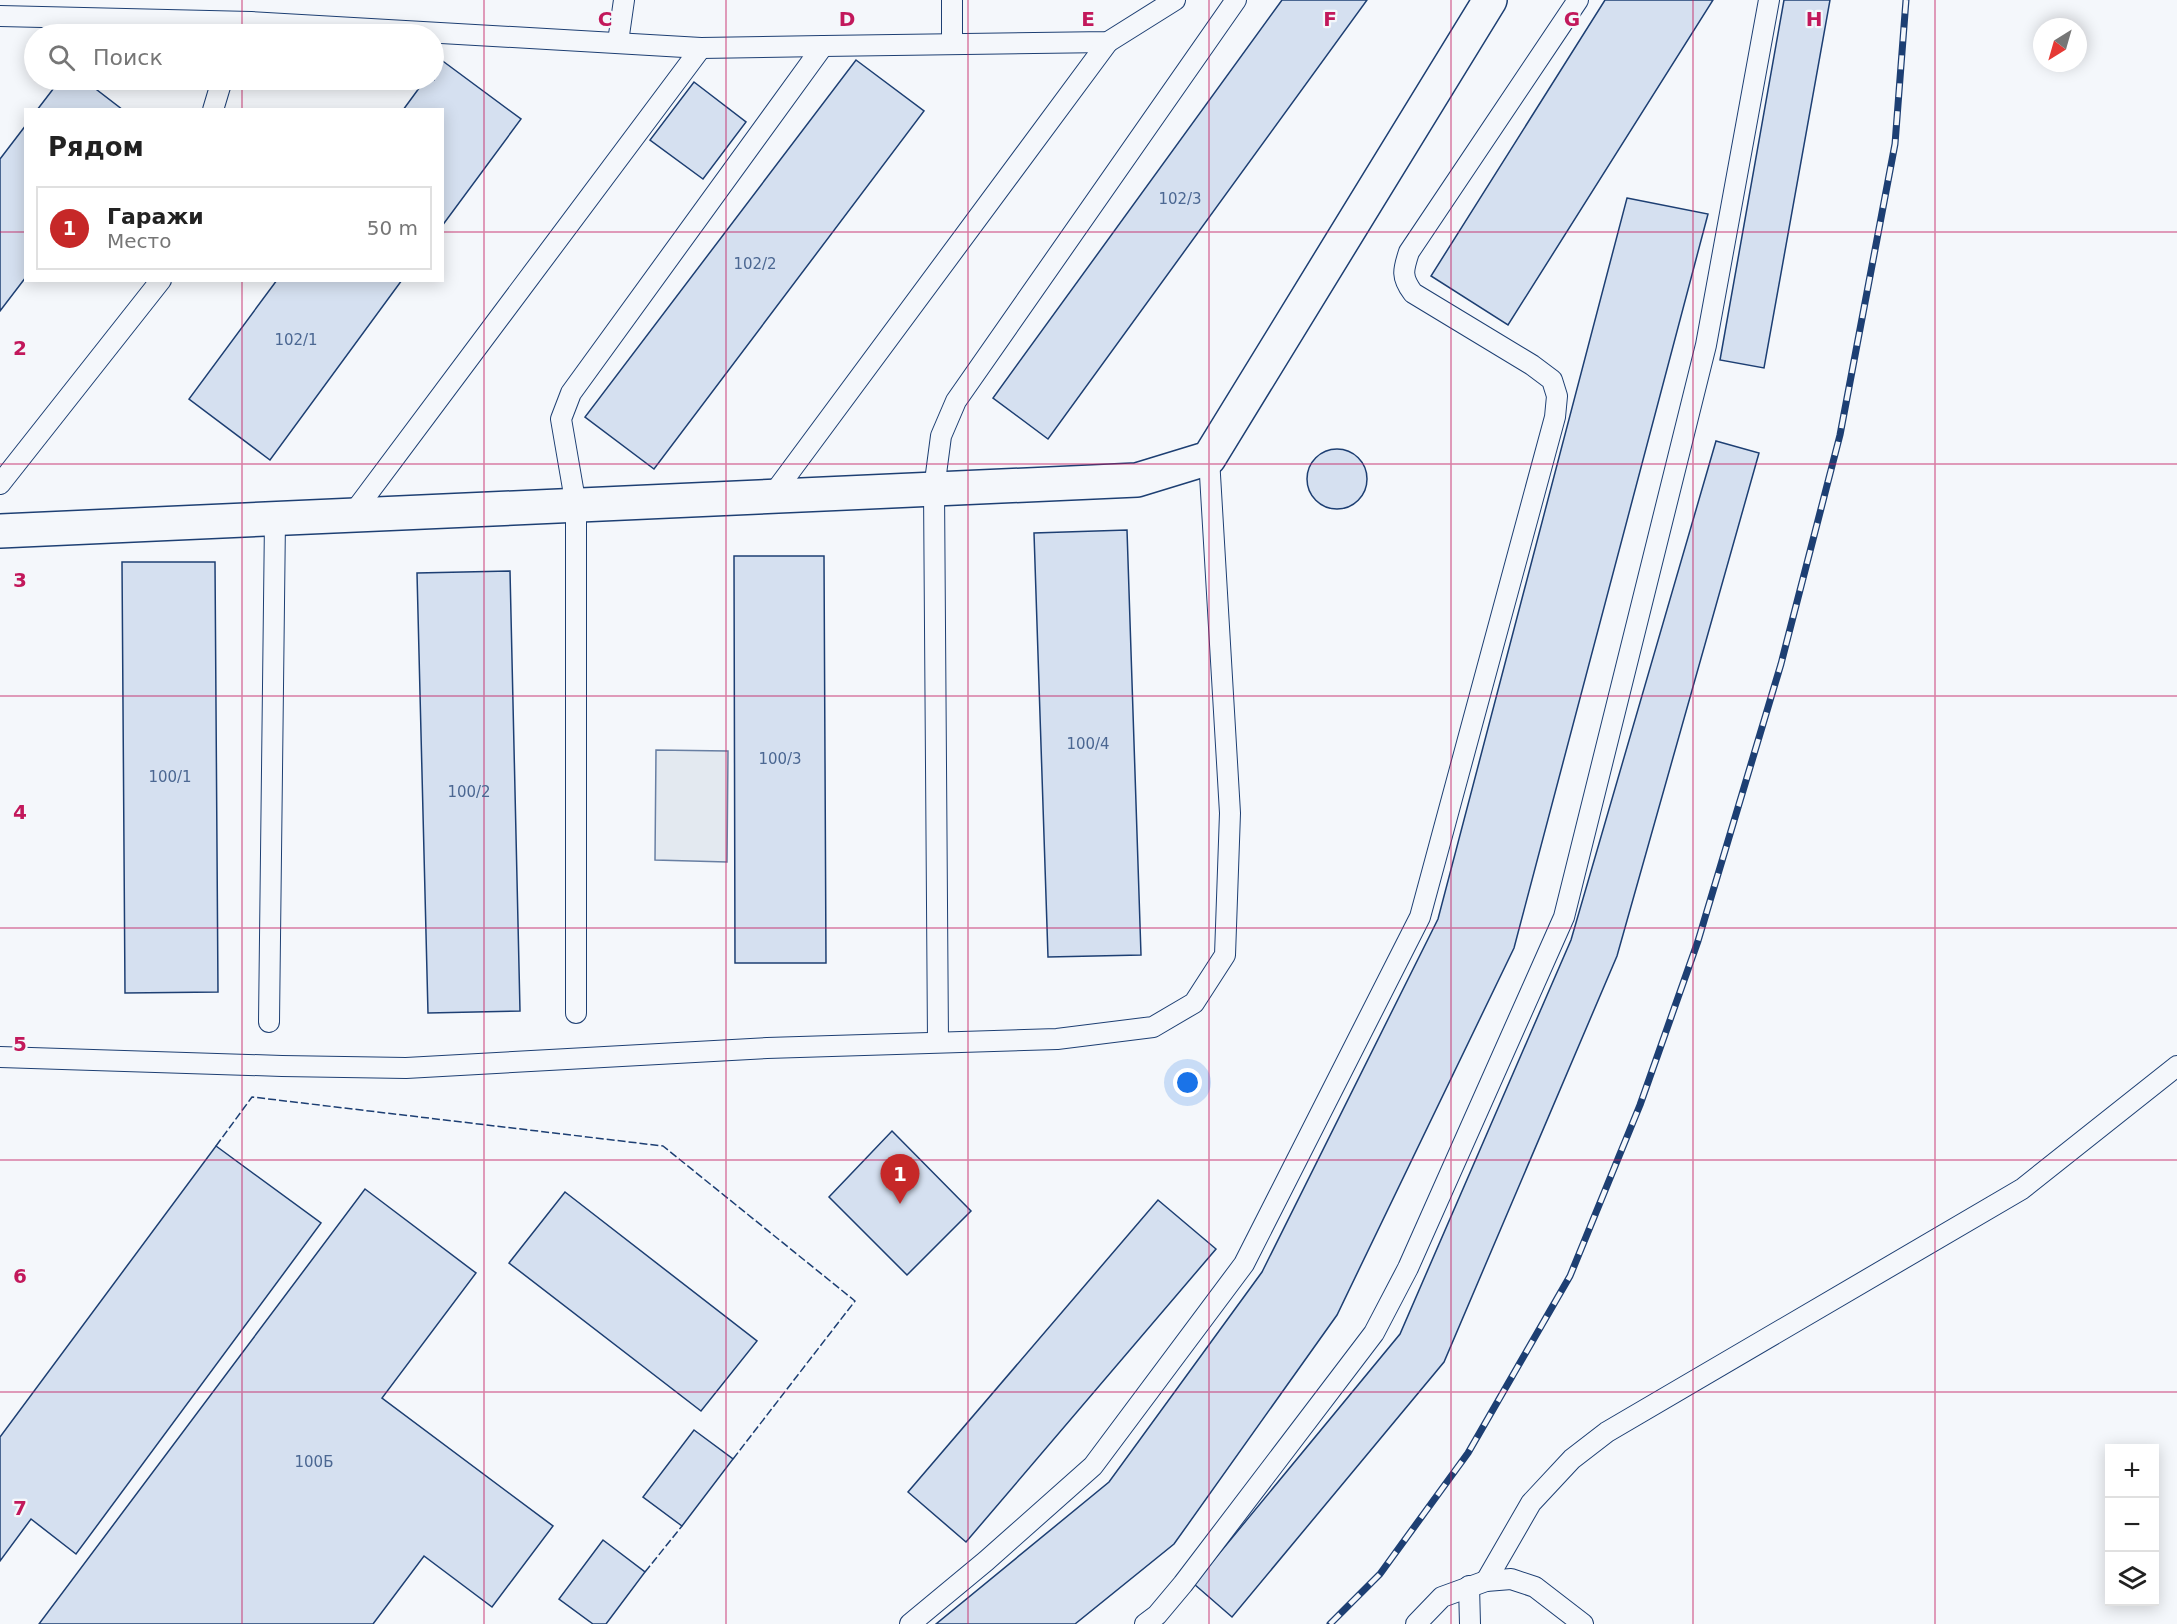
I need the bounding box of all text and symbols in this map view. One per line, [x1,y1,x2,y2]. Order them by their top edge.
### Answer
text: C [598,7,612,31]
text: D [839,7,855,31]
text: E [1081,7,1095,31]
text: F [1323,7,1337,31]
text: G [1564,7,1580,31]
text: H [1806,7,1822,31]
north arrow [2033,18,2087,72]
search box [24,24,444,90]
icon: search [45,41,78,74]
text: Поиск [93,45,163,70]
text: Рядом [48,132,144,162]
house number: 102/3 [1158,190,1202,208]
text: Гаражи [107,204,204,229]
text: 1 [63,216,76,240]
text: 50 m [367,216,418,240]
text: Место [107,229,171,253]
house number: 102/2 [733,255,777,273]
house number: 102/1 [274,331,318,349]
text: 2 [13,336,27,360]
text: 3 [13,568,27,592]
house number: 100/4 [1066,735,1110,753]
house number: 100/3 [758,750,802,768]
house number: 100/1 [148,768,192,786]
house number: 100/2 [447,783,491,801]
text: 4 [13,800,27,824]
text: 5 [13,1032,27,1056]
your location [1173,1068,1202,1097]
pin: 1 [880,1154,920,1204]
text: 6 [13,1264,27,1288]
map controls [2105,1444,2159,1606]
button: + [2105,1444,2159,1498]
house number: 100Б [295,1453,333,1471]
text: 7 [13,1496,27,1520]
button: − [2105,1498,2159,1552]
button: layers [2105,1552,2159,1606]

